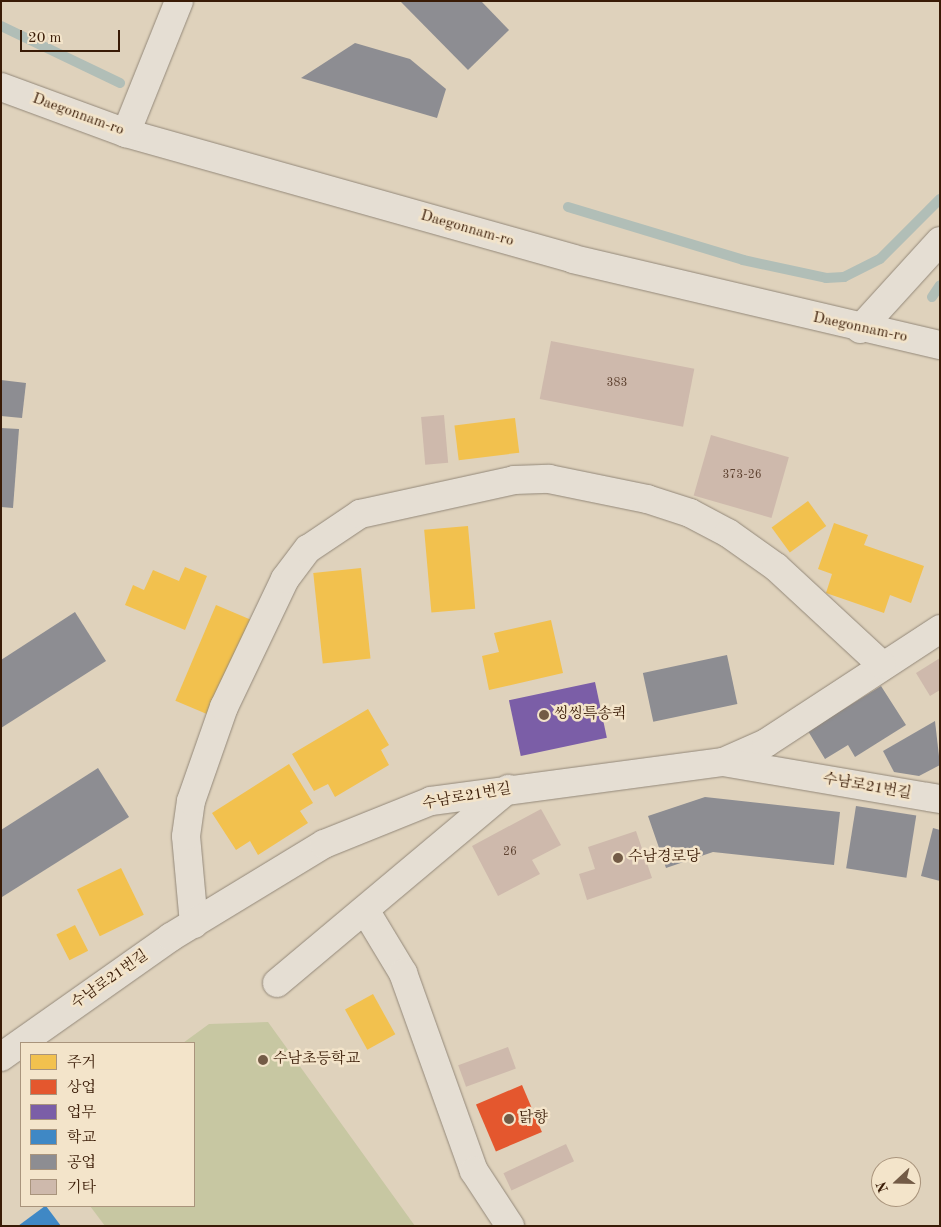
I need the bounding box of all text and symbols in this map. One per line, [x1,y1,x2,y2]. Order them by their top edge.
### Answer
scale bar [22,20,122,52]
text: 20 m [28,31,62,46]
street label: Daegonnam-ro [30,90,126,140]
street label: Daegonnam-ro [418,207,516,251]
street label: Daegonnam-ro [811,309,909,347]
house number: 383 [607,377,627,391]
house number: 373-26 [722,469,762,483]
place label: 씽씽특송퀵 [554,706,626,724]
marker: 씽씽특송퀵 [538,709,550,721]
street label: 수남로21번길 [821,770,913,804]
street label: 수남로21번길 [421,780,513,814]
house number: 26 [503,846,517,860]
place label: 수남경로당 [628,849,700,867]
marker: 수남경로당 [612,852,624,864]
street label: 수남로21번길 [68,947,152,1013]
legend [20,1042,195,1207]
place label: 수남초등학교 [273,1051,360,1069]
marker: 수남초등학교 [257,1054,269,1066]
text: 주거 [67,1056,96,1071]
text: 상업 [67,1081,96,1096]
text: 업무 [67,1106,96,1121]
place label: 닭향 [519,1110,548,1128]
marker: 닭향 [503,1113,515,1125]
text: 학교 [67,1131,96,1146]
text: 공업 [67,1156,96,1171]
north arrow [871,1157,921,1207]
text: N [874,1180,891,1195]
text: 기타 [67,1181,96,1196]

